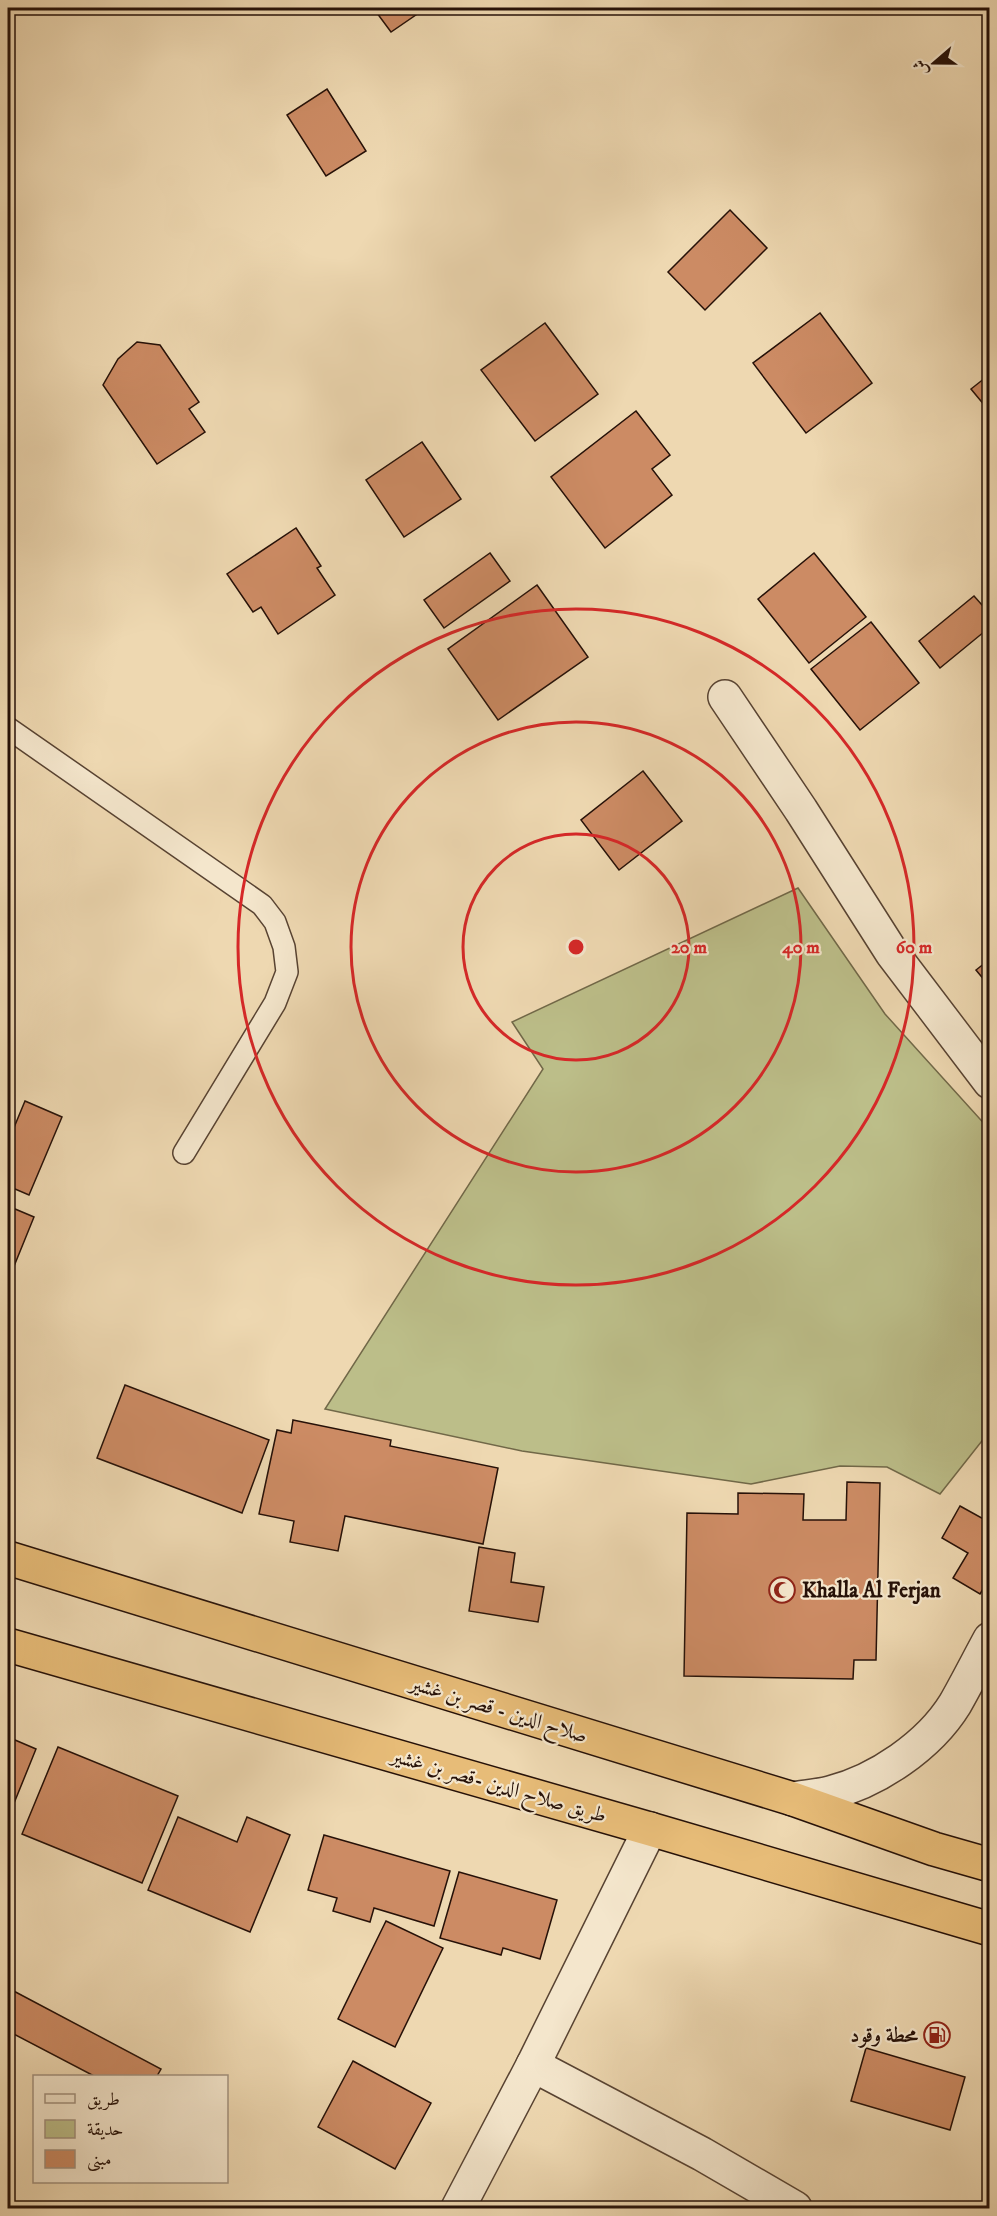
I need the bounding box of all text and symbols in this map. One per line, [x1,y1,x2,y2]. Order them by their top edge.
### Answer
north arrow [904,33,964,93]
text: ش [909,57,933,79]
centre of rings [566,937,586,957]
text: 20 m [671,937,707,959]
text: 40 m [781,937,820,959]
text: 60 m [896,937,933,959]
mosque icon: Khalla Al Ferjan [767,1575,797,1605]
place label: Khalla Al Ferjan [802,1578,942,1605]
street label: صلاح الدين - قصر بن غشير [403,1670,591,1754]
street label: طريق صلاح الدين -قصر بن غشير [385,1742,609,1834]
fuel station icon: محطة وقود [922,2020,952,2050]
place label: محطة وقود [850,2023,919,2049]
legend [33,2075,228,2183]
text: طريق [87,2089,120,2111]
text: حديقة [87,2119,123,2141]
text: مبنى [87,2149,112,2172]

